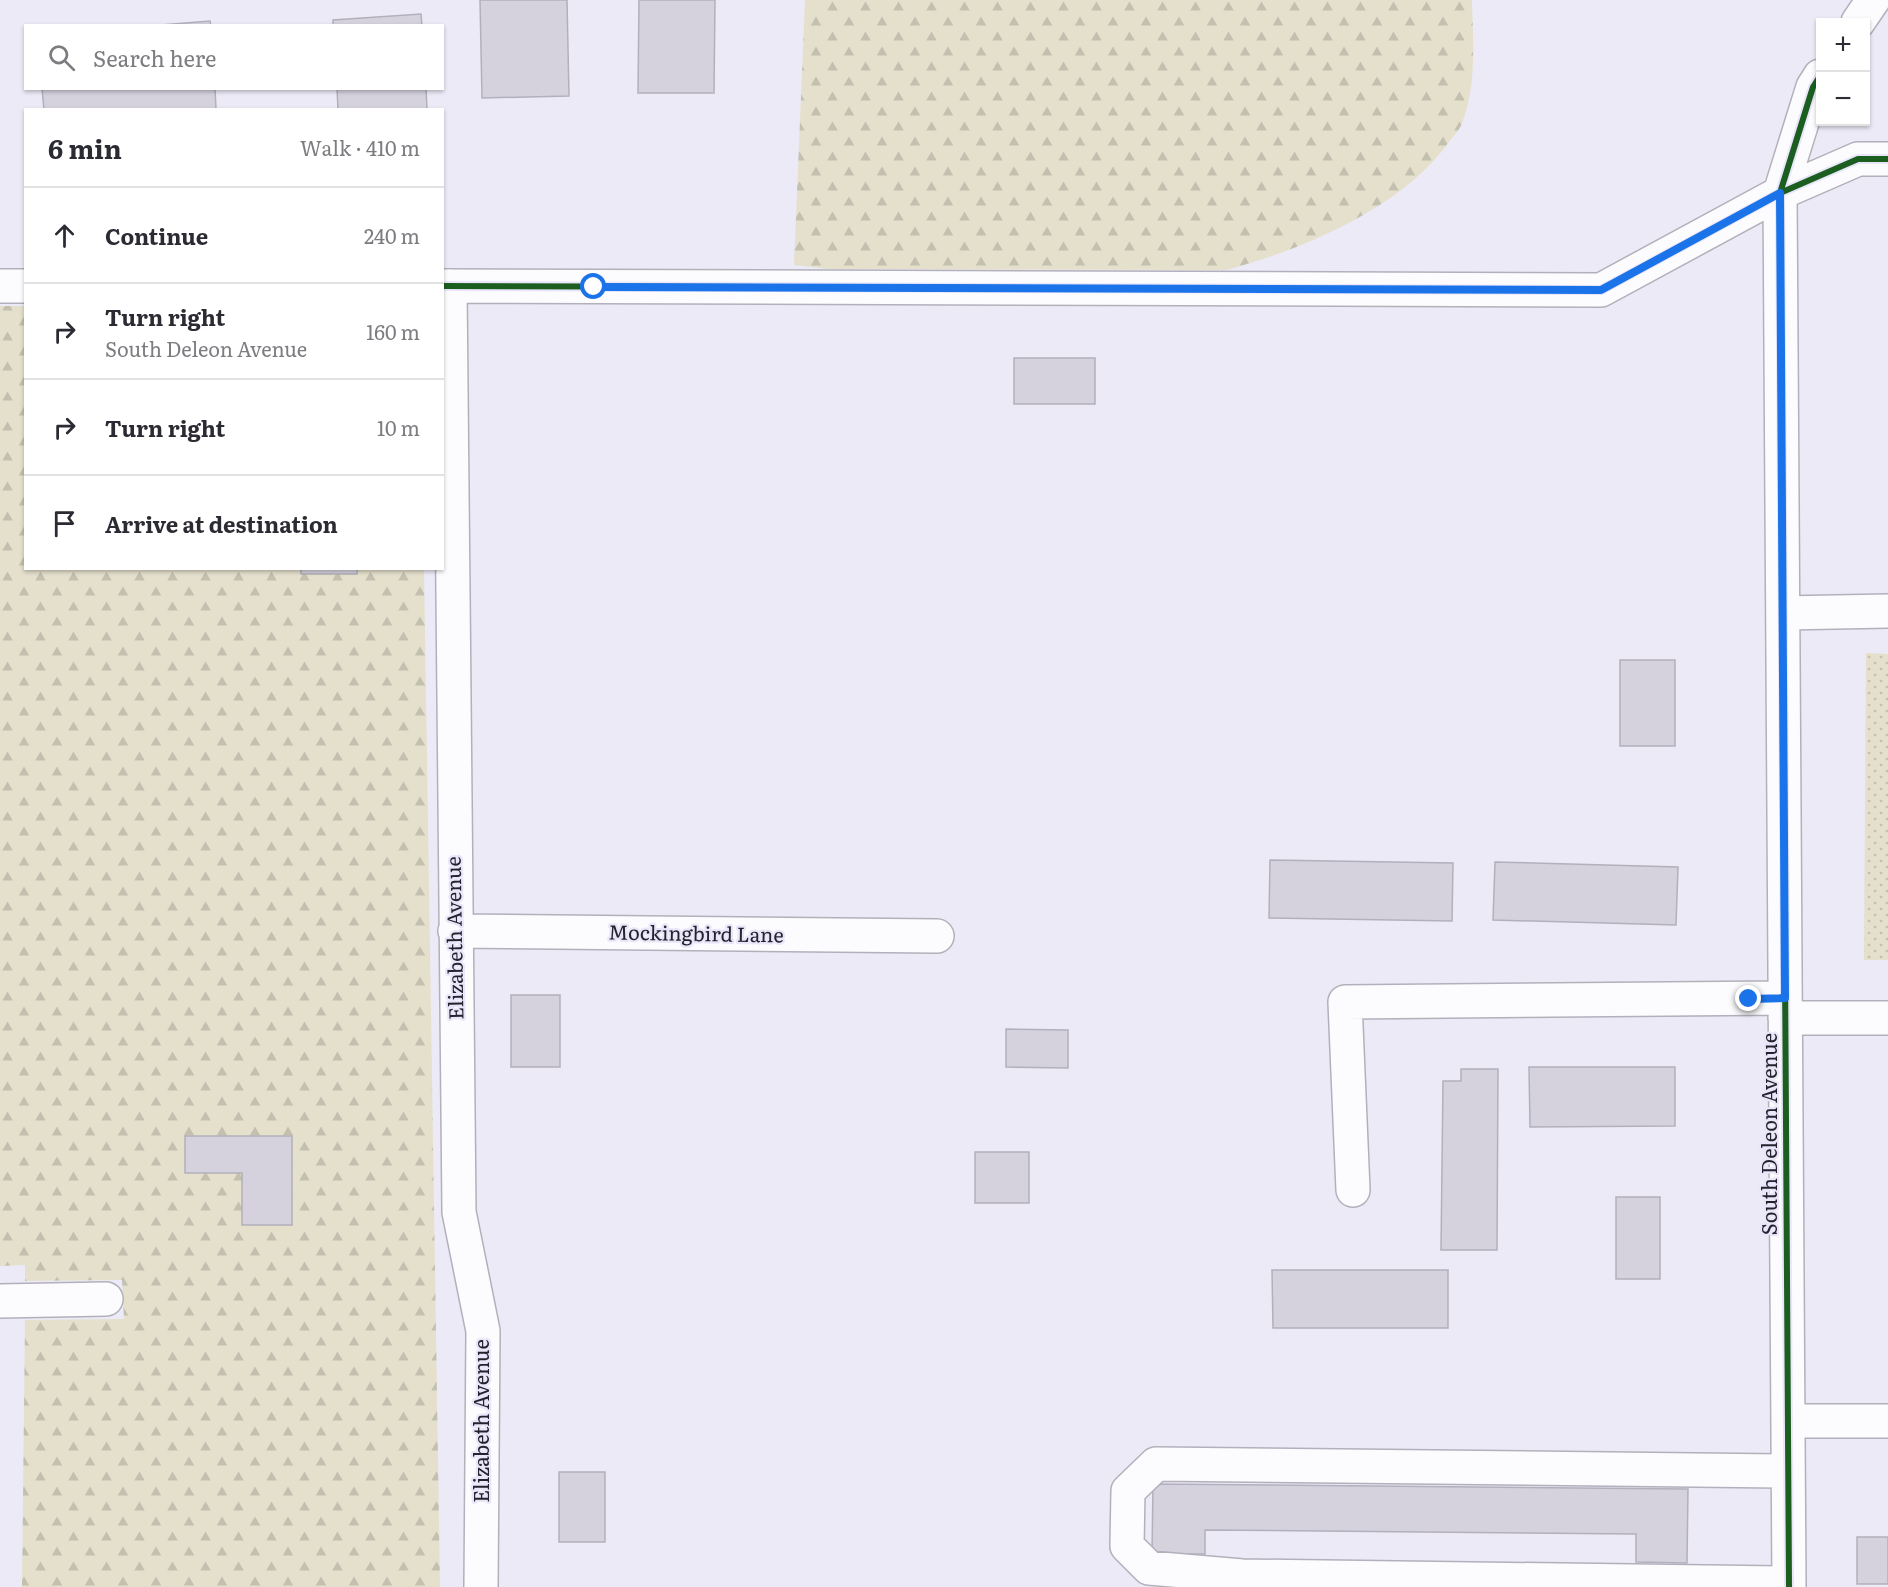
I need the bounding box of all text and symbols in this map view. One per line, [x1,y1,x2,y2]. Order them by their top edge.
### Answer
map controls [1816,18,1870,126]
button: + [1816,18,1870,72]
search box [24,24,444,90]
icon: search [45,41,78,74]
text: Search here [93,41,216,74]
button: − [1816,72,1870,126]
text: 6 min [48,128,122,167]
text: Walk · 410 m [300,132,420,162]
icon: ahead [48,219,81,252]
text: Continue [105,219,208,252]
text: 240 m [364,220,420,250]
route start [580,273,606,299]
text: Turn right [105,300,225,333]
icon: right [48,315,81,348]
text: 160 m [366,316,420,346]
text: South Deleon Avenue [105,333,307,363]
icon: right [48,411,81,444]
text: Turn right [105,411,225,444]
text: 10 m [377,412,420,442]
icon: arrive [48,507,81,540]
text: Arrive at destination [105,507,338,540]
street label: Elizabeth Avenue [437,856,469,1020]
street label: Mockingbird Lane [608,915,784,949]
route end [1735,985,1761,1011]
street label: South Deleon Avenue [1753,1033,1783,1235]
street label: Elizabeth Avenue [465,1339,495,1503]

